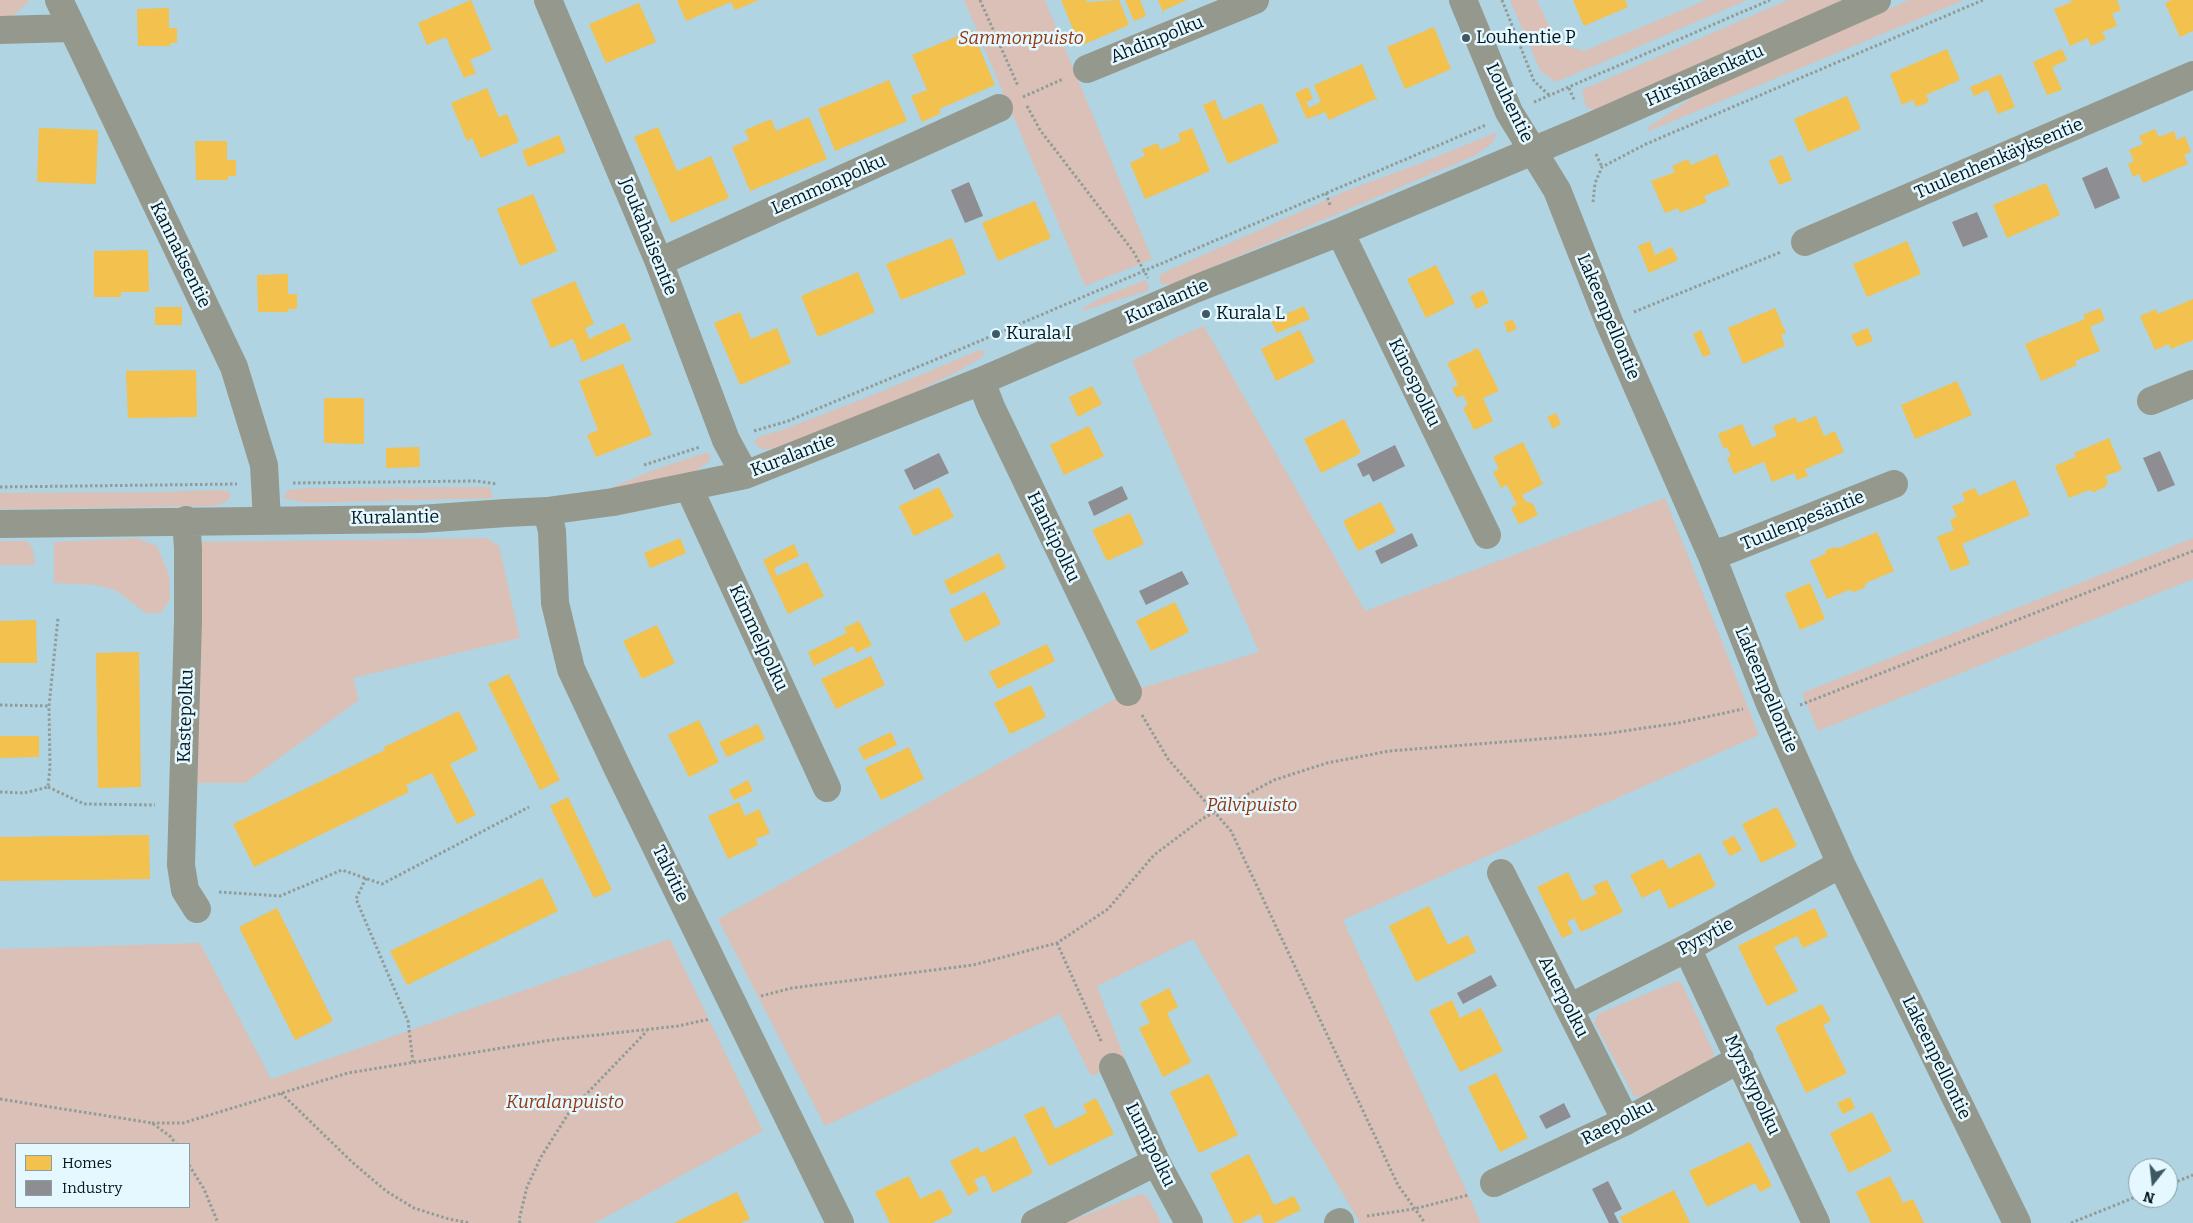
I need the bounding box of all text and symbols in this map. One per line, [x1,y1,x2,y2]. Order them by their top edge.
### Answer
street label: Ahdinpolku [1107,12,1207,68]
place label: Louhentie P [1476,27,1576,49]
park label: Sammonpuisto [958,28,1084,50]
marker: Louhentie P [1460,32,1472,44]
street label: Hirsimäenkatu [1643,40,1767,112]
street label: Louhentie [1481,60,1537,146]
street label: Tuulenhenkäyksentie [1911,114,2087,204]
street label: Lemmonpolku [768,150,890,220]
street label: Joukahaisentie [615,175,681,299]
street label: Kannaksentie [145,198,215,312]
street label: Lakeenpellontie [1572,251,1644,383]
street label: Kuralantie [1122,275,1212,329]
place label: Kurala L [1216,303,1285,325]
marker: Kurala L [1200,308,1212,320]
place label: Kurala I [1006,323,1071,345]
marker: Kurala I [990,328,1002,340]
street label: Kinospolku [1383,335,1445,431]
street label: Kuralantie [748,430,838,482]
street label: Tuulenpesäntie [1738,486,1868,556]
street label: Hankipolku [1022,488,1084,586]
street label: Kuralantie [351,506,439,530]
street label: Kimmelpolku [724,582,792,694]
street label: Lakeenpellontie [1730,624,1802,756]
street label: Kastepolku [174,669,198,763]
park label: Pälvipuisto [1207,795,1297,817]
street label: Talvitie [647,842,693,906]
street label: Pyrytie [1675,913,1737,961]
street label: Auerpolku [1533,953,1593,1041]
street label: Lakeenpellontie [1897,993,1975,1123]
street label: Myrskypolku [1719,1031,1785,1139]
park label: Kuralanpuisto [506,1092,624,1114]
street label: Raepolku [1578,1096,1658,1150]
street label: Lumipolku [1120,1099,1180,1191]
legend [15,1143,190,1208]
text: Homes [62,1154,112,1172]
north arrow [2128,1158,2178,1208]
text: Industry [62,1179,122,1197]
text: N [2141,1187,2157,1207]

